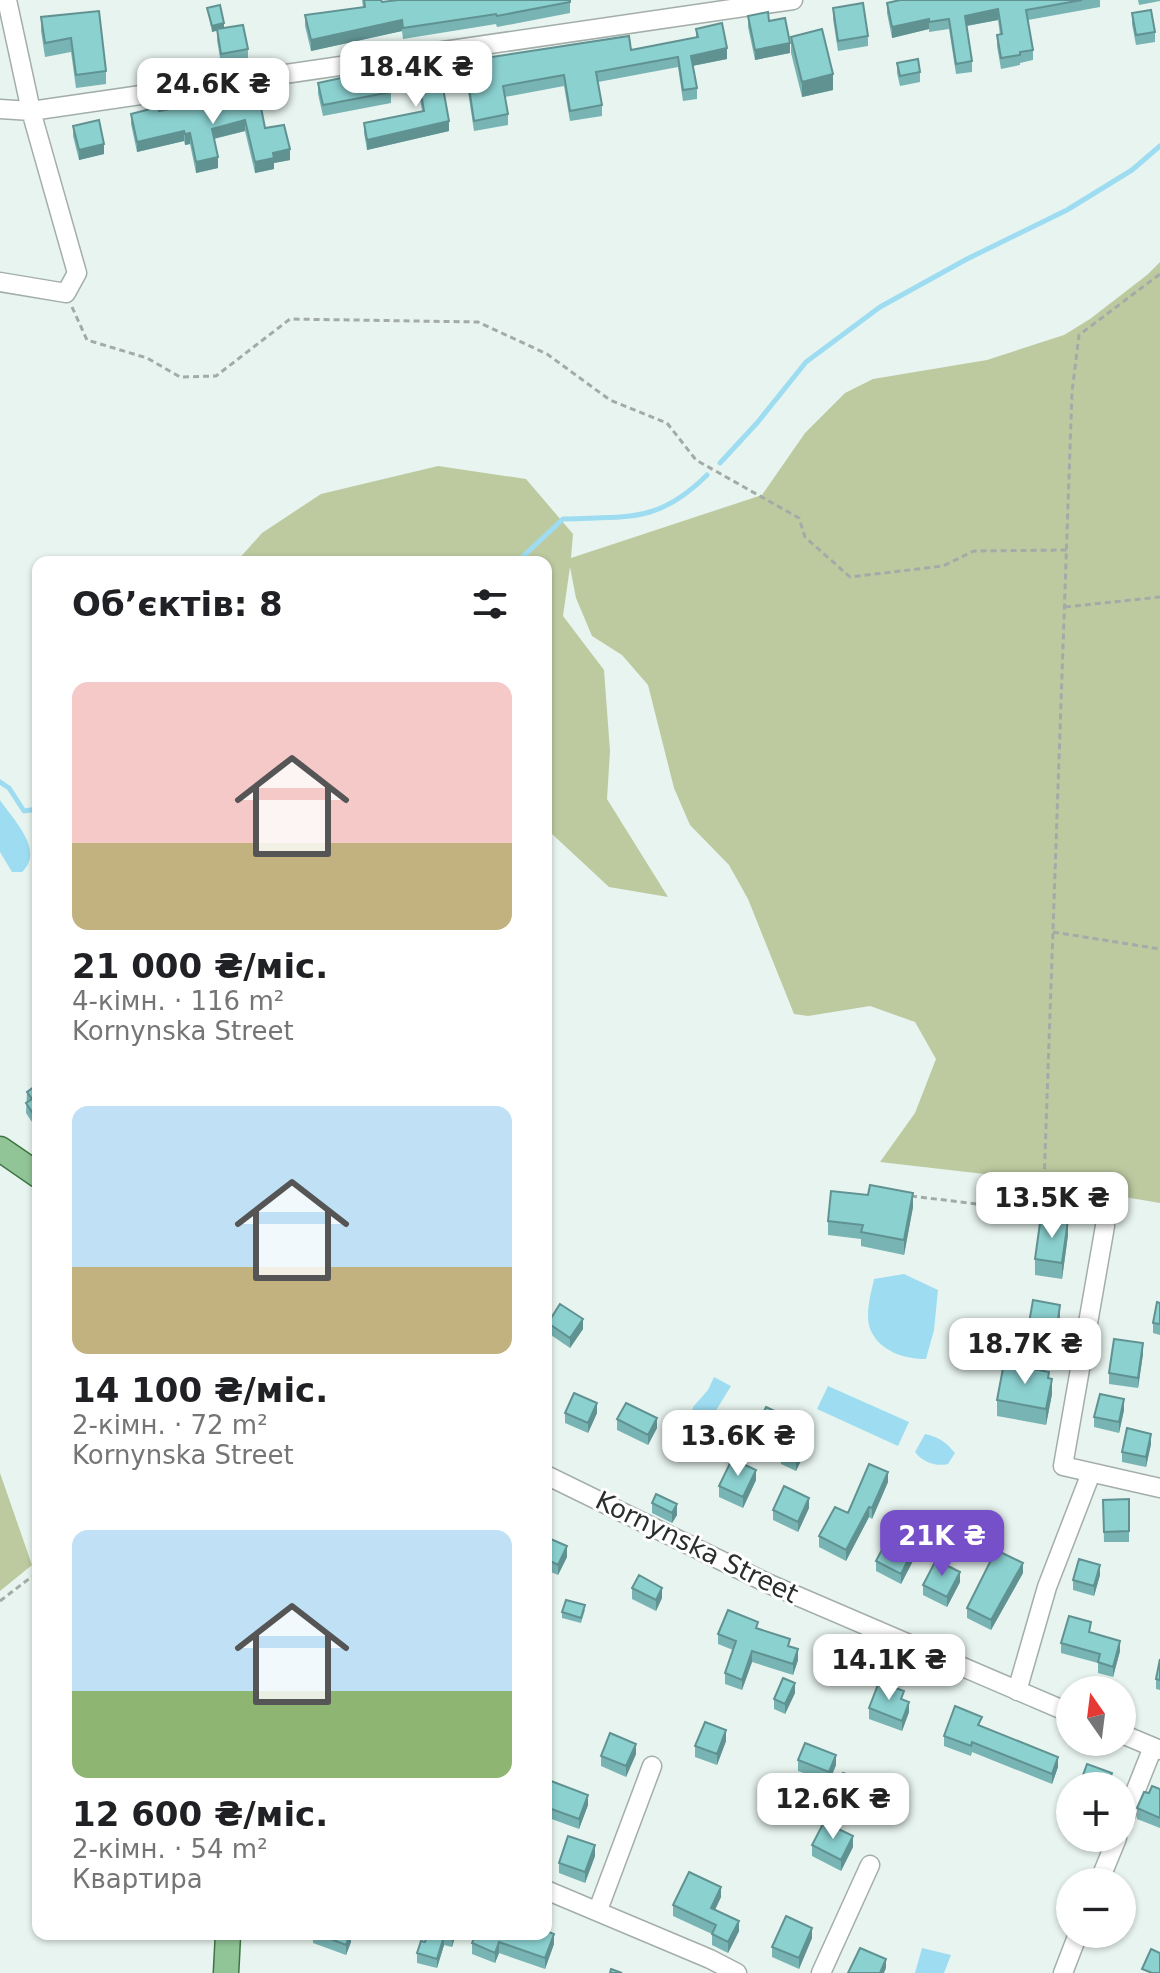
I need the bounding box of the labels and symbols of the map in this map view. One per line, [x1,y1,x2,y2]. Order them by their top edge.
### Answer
pin: 18.4K ₴ [342,41,490,109]
pin: 24.6K ₴ [139,58,287,126]
pin: 13.5K ₴ [978,1172,1126,1240]
pin: 18.7K ₴ [951,1318,1099,1386]
pin: 13.6K ₴ [664,1410,812,1478]
street label: Kornynska Street [591,1485,803,1609]
pin: 21K ₴ [886,1510,998,1578]
pin: 14.1K ₴ [815,1634,963,1702]
north arrow [1056,1676,1136,1756]
pin: 12.6K ₴ [759,1773,907,1841]

